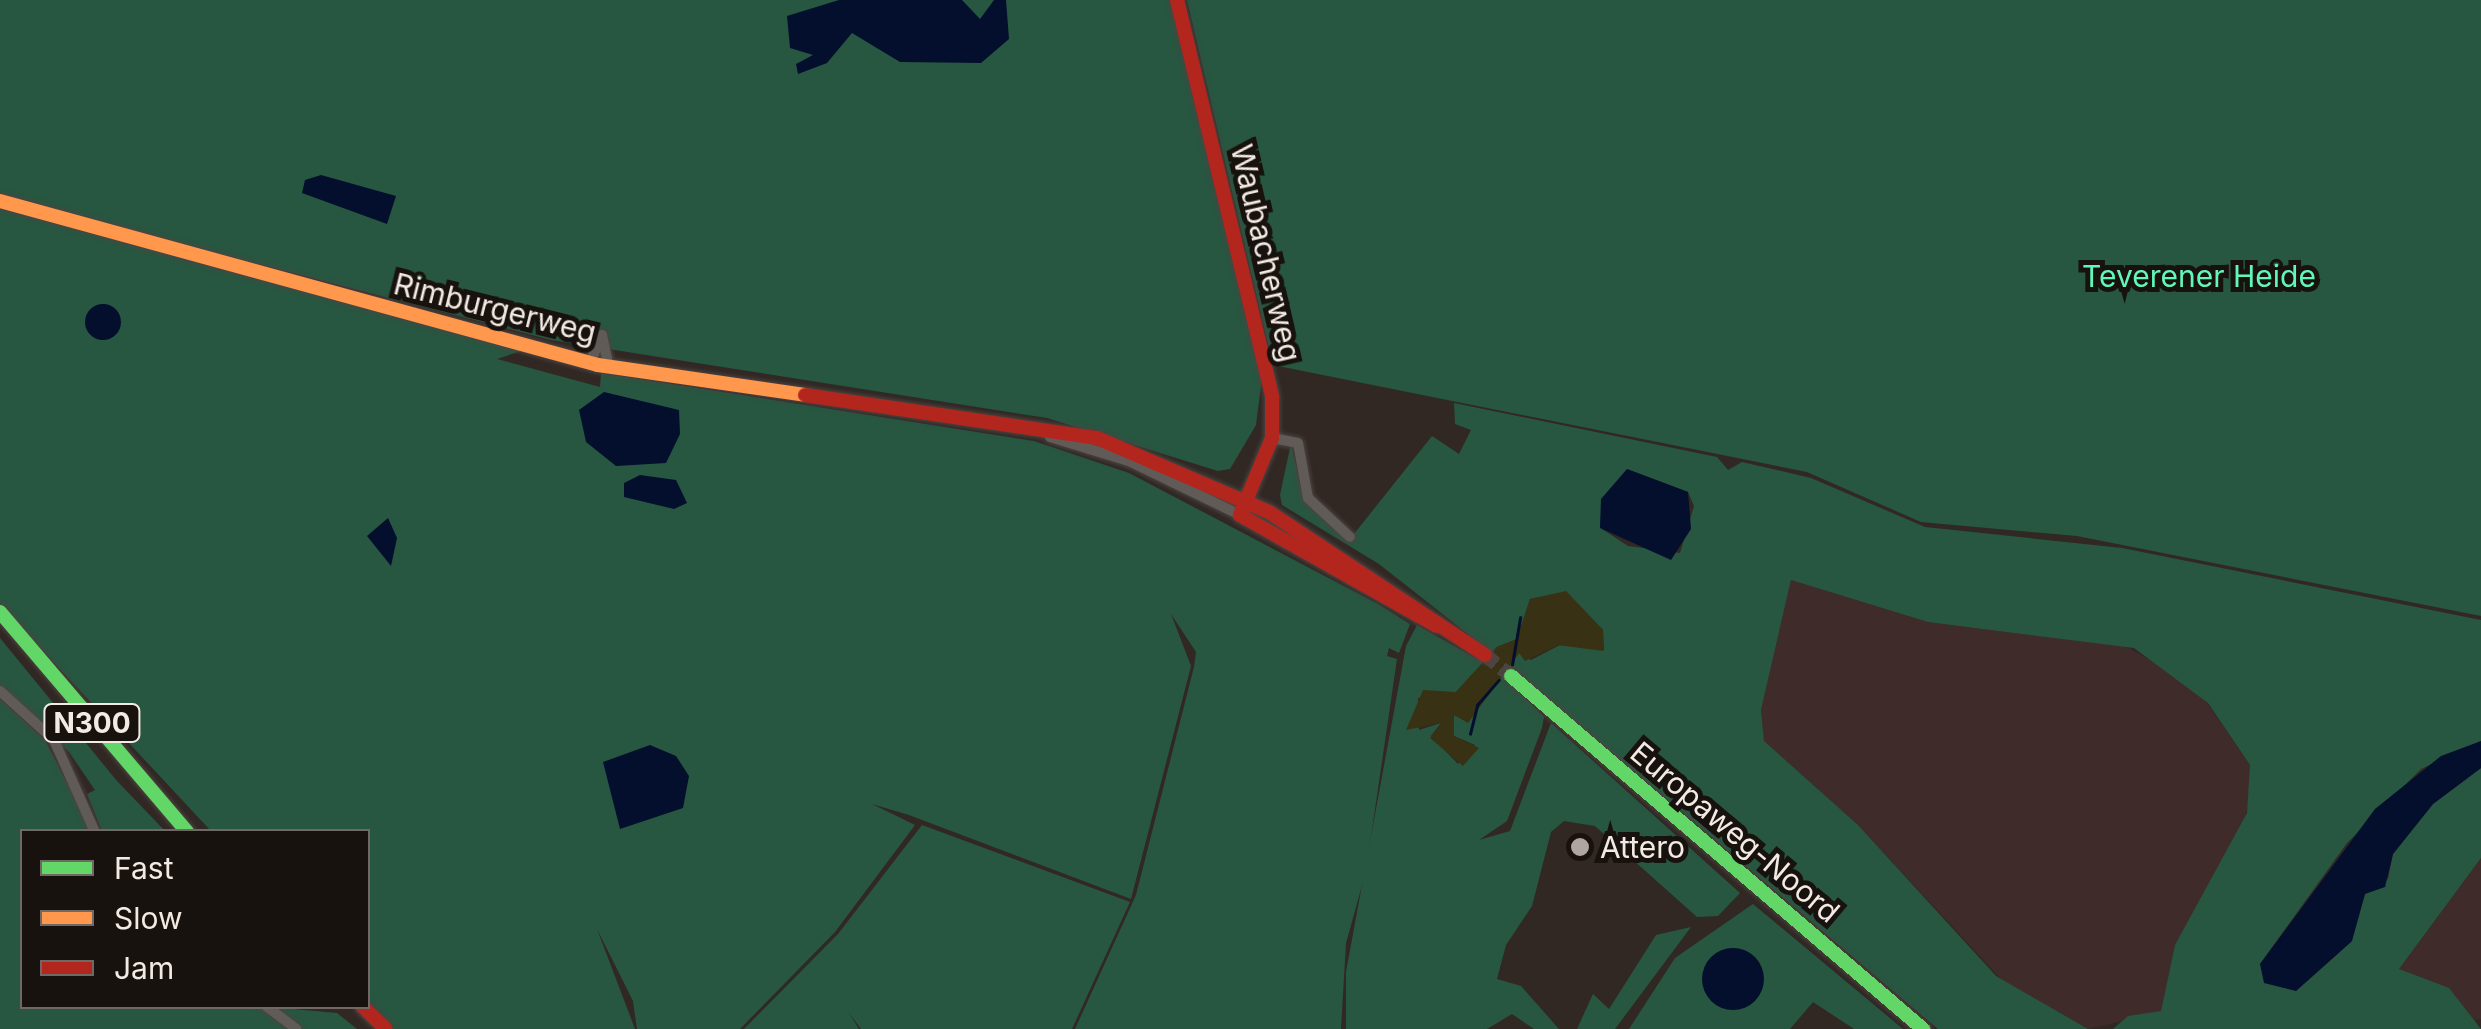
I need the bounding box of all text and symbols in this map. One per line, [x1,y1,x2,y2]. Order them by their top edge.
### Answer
street label: Waubacherweg [1223,141,1309,365]
park label: Teverener Heide [2082,258,2316,294]
street label: Rimburgerweg [390,265,600,351]
road number: N300 [42,700,142,746]
street label: Europaweg-Noord [1623,734,1847,930]
legend [20,829,370,1009]
place label: Attero [1600,829,1685,865]
marker: Attero [1569,836,1591,858]
text: Fast [114,850,173,886]
text: Slow [114,900,183,936]
text: Jam [114,950,174,986]

